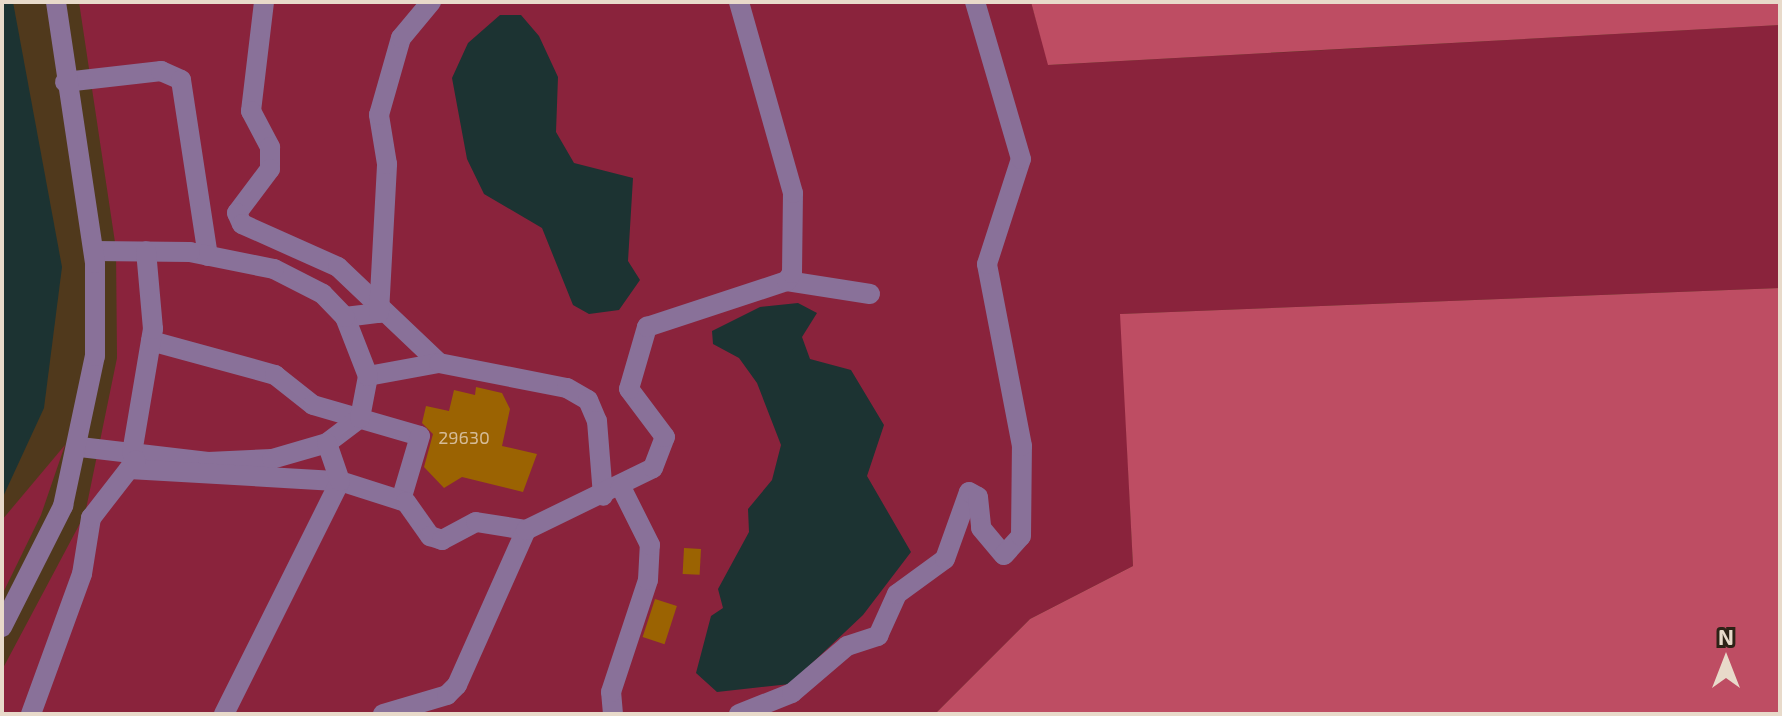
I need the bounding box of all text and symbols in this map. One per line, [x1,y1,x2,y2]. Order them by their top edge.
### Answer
house number: 29630 [438,426,490,448]
north arrow [1686,620,1766,700]
text: N [1718,623,1734,649]

